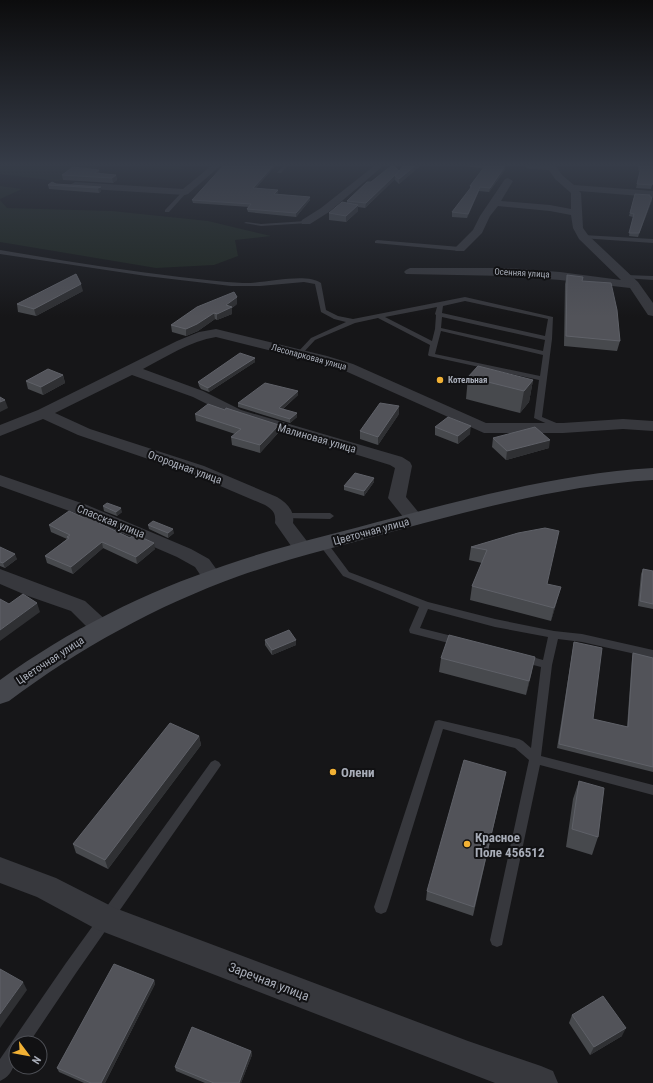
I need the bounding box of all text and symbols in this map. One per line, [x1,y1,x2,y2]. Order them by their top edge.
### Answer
street label: Осенняя улица [494,267,550,279]
street label: Лесопарковая улица [270,342,348,372]
marker: Котельная [435,375,445,385]
place label: Котельная [448,375,488,385]
street label: Малиновая улица [276,421,358,456]
street label: Огородная улица [146,448,224,487]
street label: Спасская улица [75,502,147,541]
street label: Цветочная улица [332,515,411,548]
street label: Цветочная улица [14,634,87,687]
place label: Олени [341,765,375,780]
marker: Олени [328,767,338,777]
place label: Красное Поле 456512 [475,830,545,860]
marker: Красное Поле 456512 [462,839,472,849]
street label: Заречная улица [226,959,311,1004]
north arrow [8,1035,48,1075]
text: N [29,1054,43,1067]

